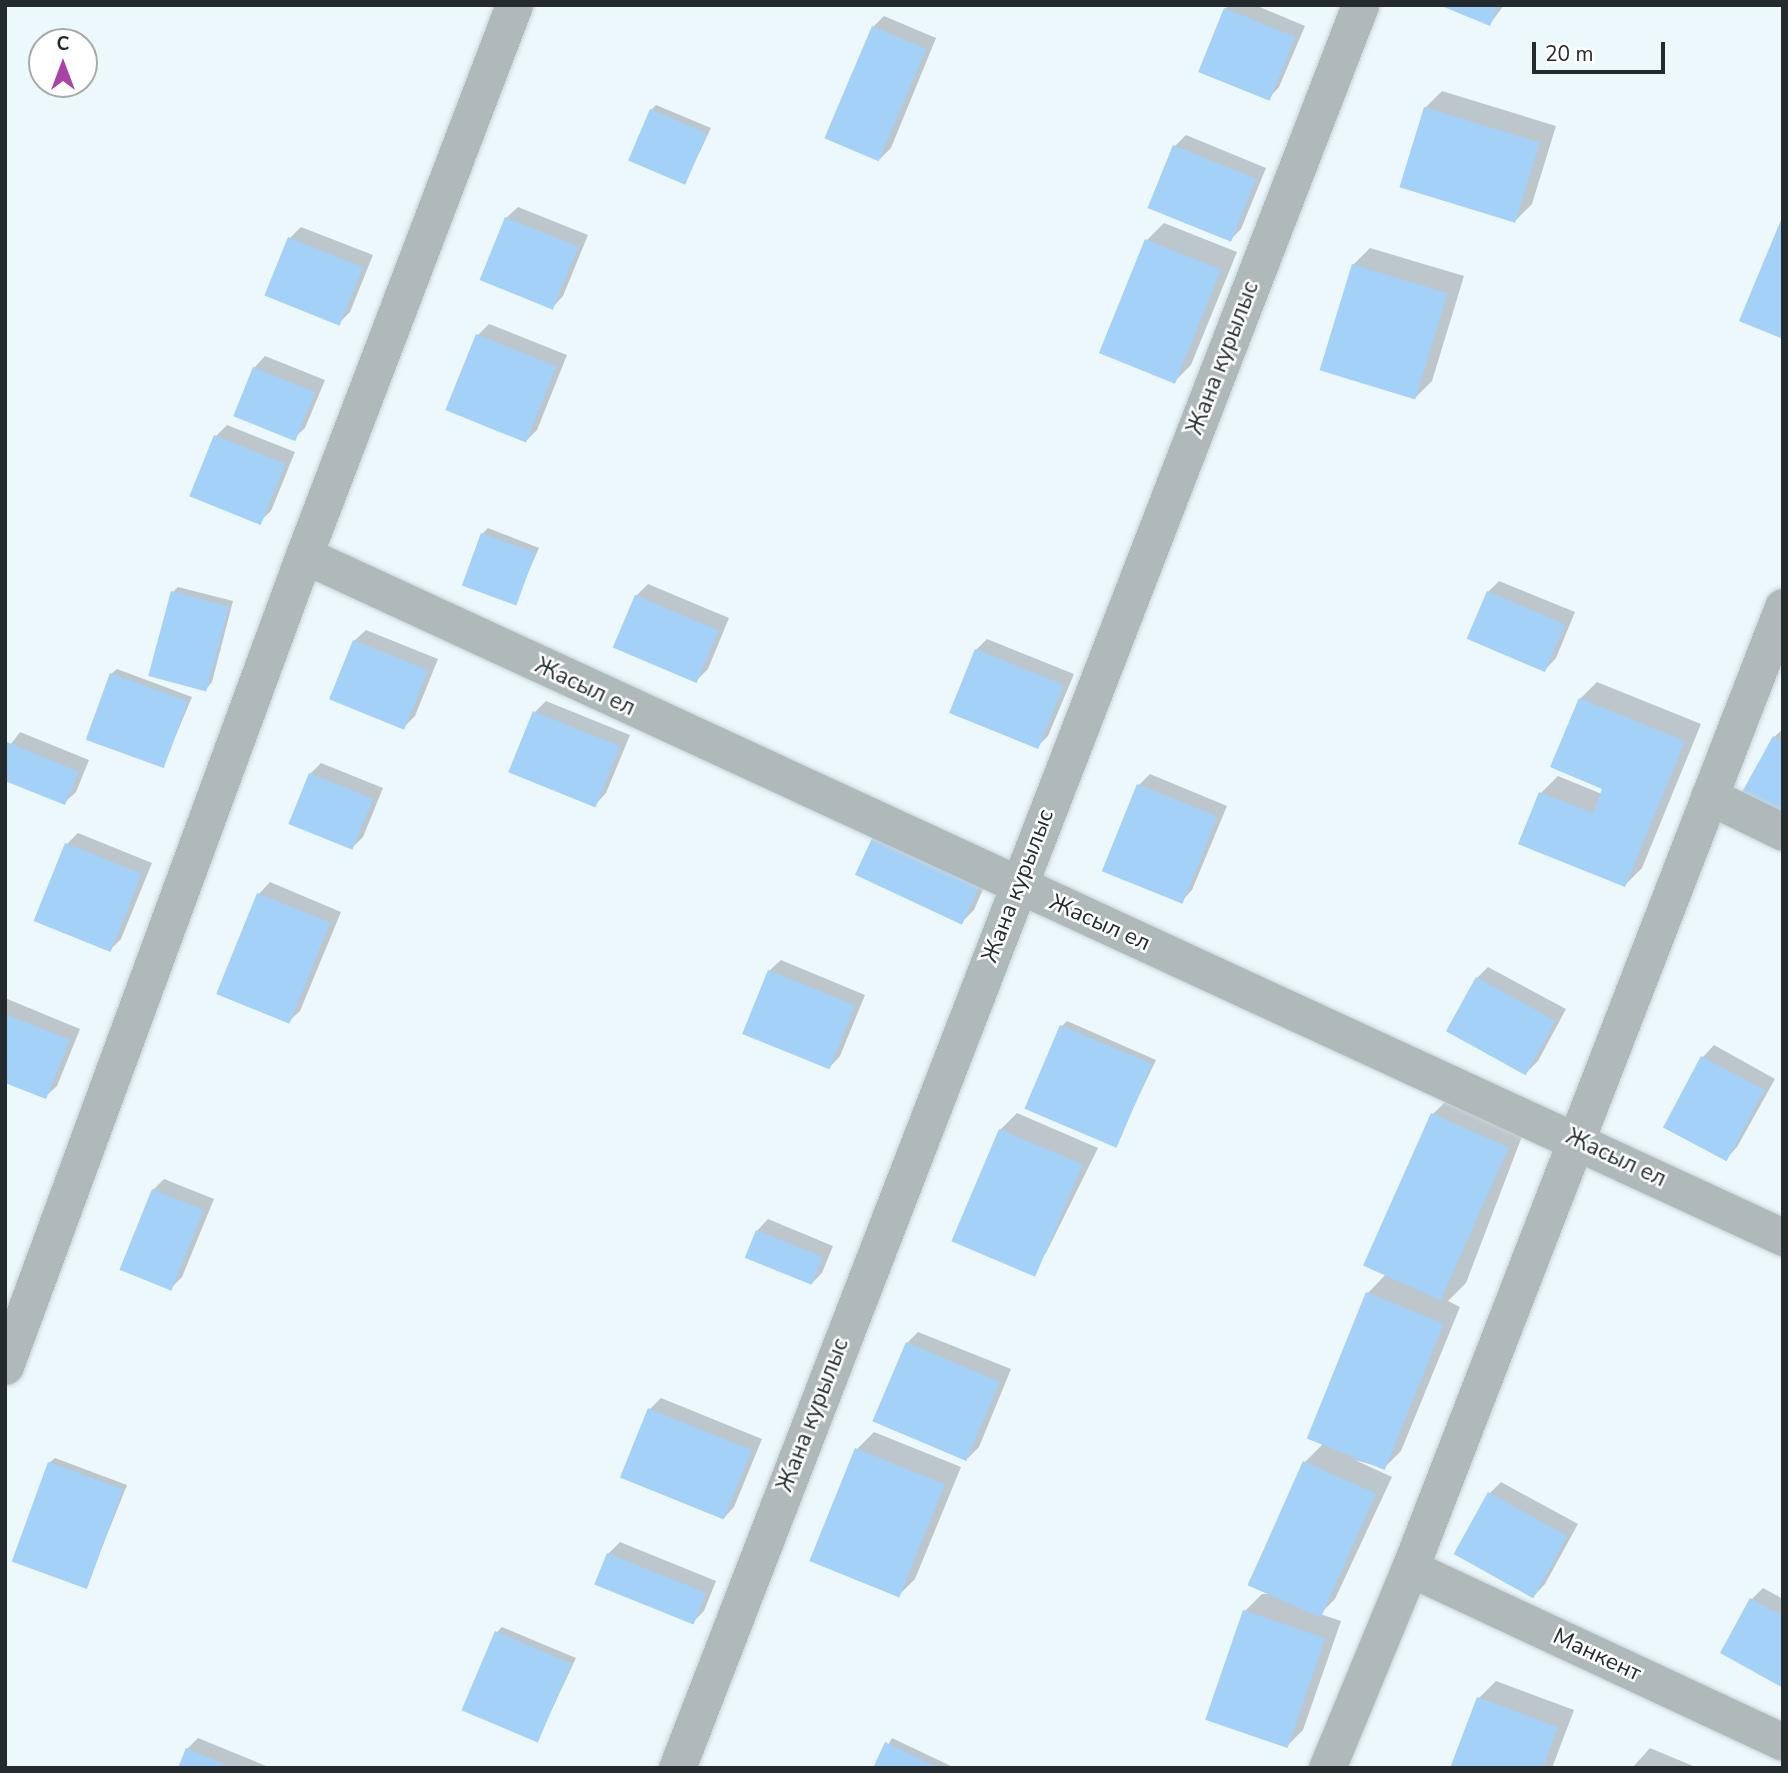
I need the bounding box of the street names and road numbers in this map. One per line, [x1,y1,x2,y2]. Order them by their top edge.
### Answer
street label: Жана курылыс [1181,277,1265,439]
street label: Жасыл ел [531,652,639,722]
street label: Жана курылыс [976,805,1060,967]
street label: Жасыл ел [1045,889,1155,957]
street label: Жасыл ел [1562,1123,1670,1193]
street label: Жана курылыс [771,1334,855,1496]
street label: Манкент [1549,1623,1645,1687]

